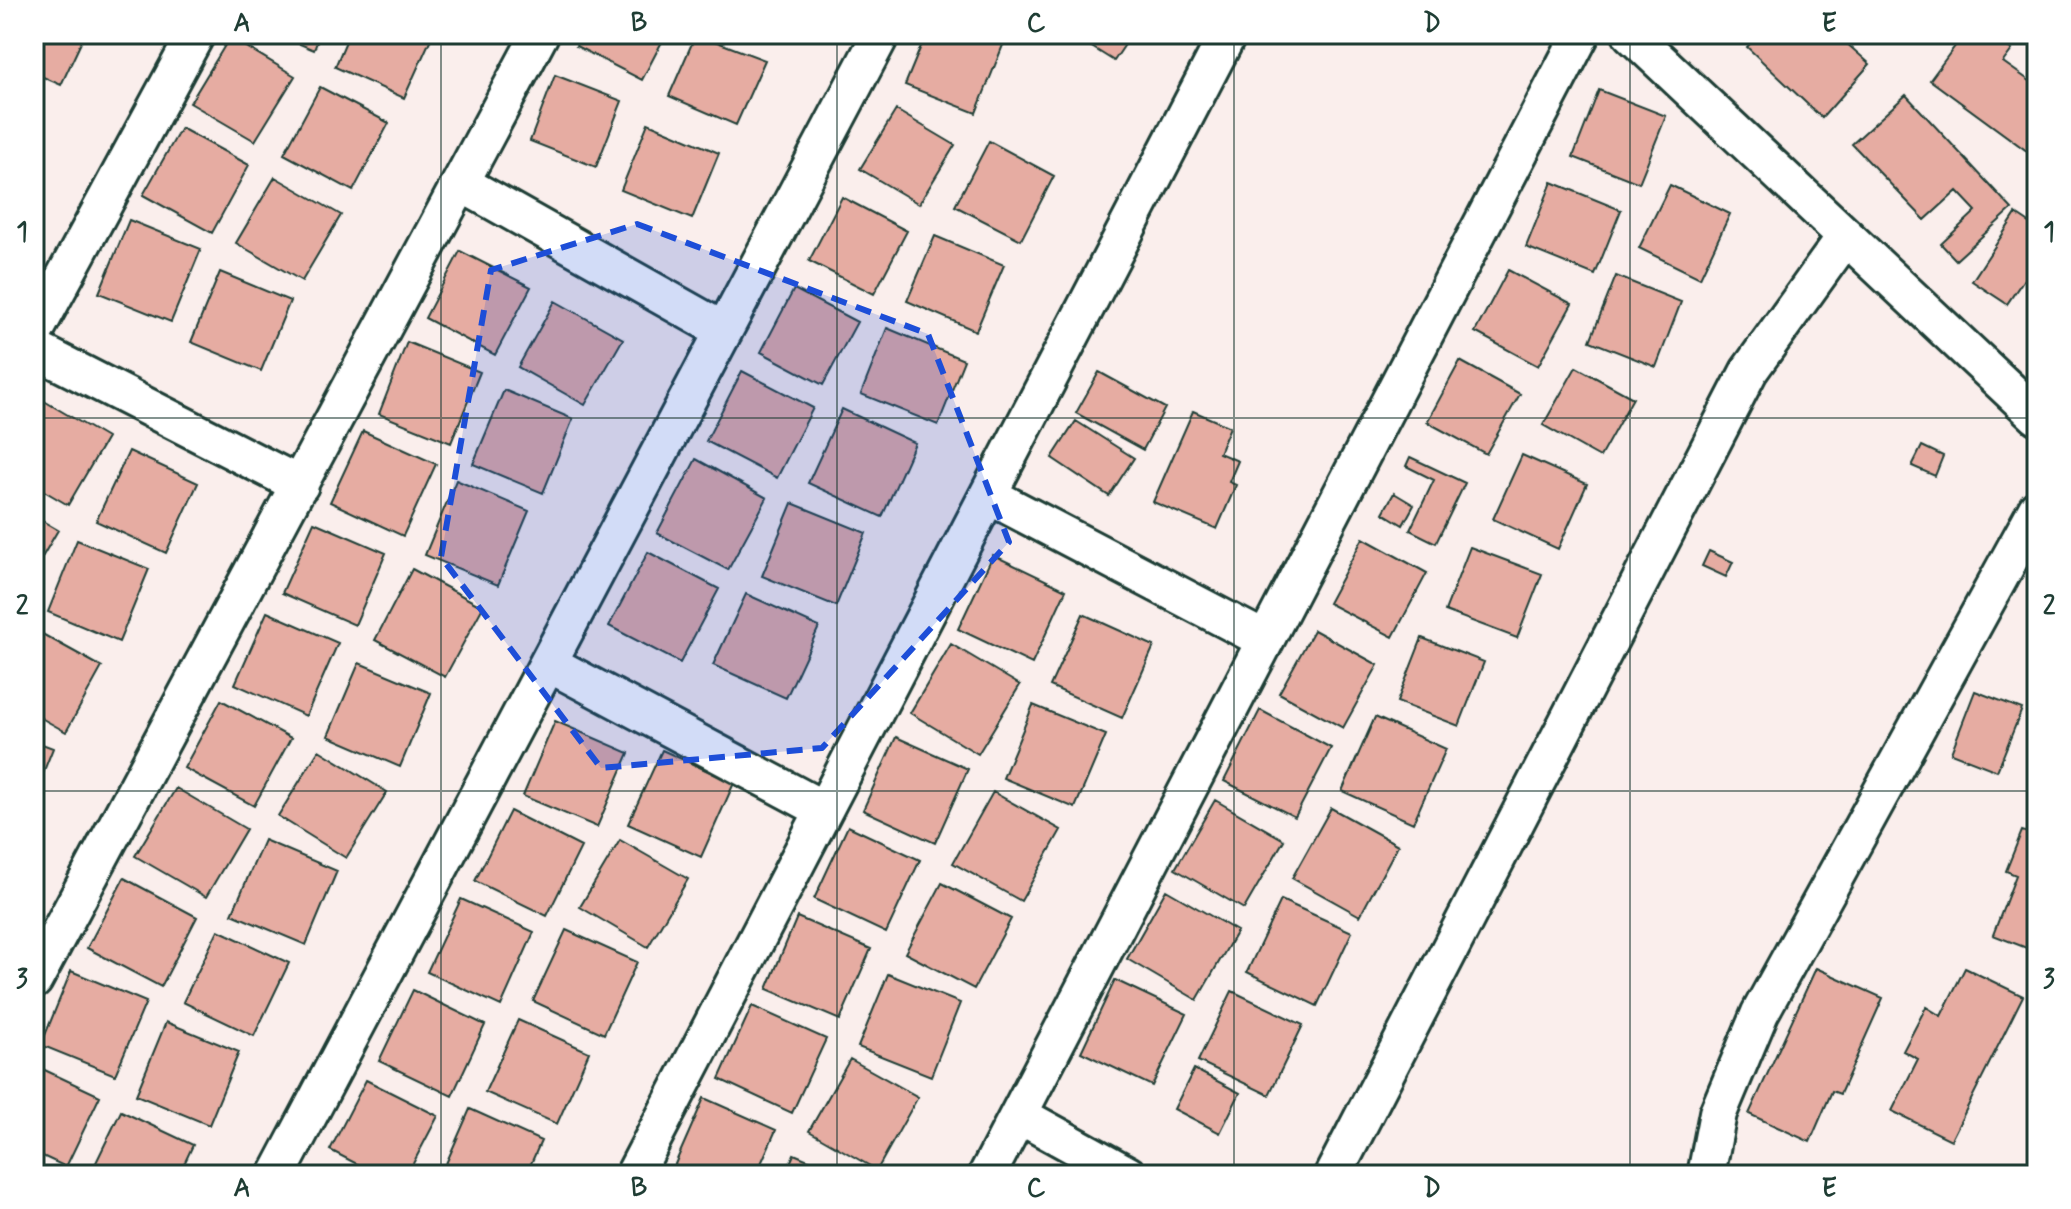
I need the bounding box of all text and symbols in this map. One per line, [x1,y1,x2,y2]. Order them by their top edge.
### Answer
text: A [233,7,251,41]
text: B [631,7,647,41]
text: C [1027,7,1046,41]
text: D [1423,7,1441,41]
text: E [1821,7,1837,41]
text: 1 [16,216,28,250]
text: 1 [2043,216,2055,250]
text: 2 [16,590,29,624]
text: 2 [2043,590,2056,624]
text: 3 [16,963,28,997]
text: 3 [2043,963,2055,997]
text: A [233,1172,251,1206]
text: B [631,1172,647,1206]
text: C [1027,1172,1046,1206]
text: D [1423,1172,1441,1206]
text: E [1821,1172,1837,1206]

